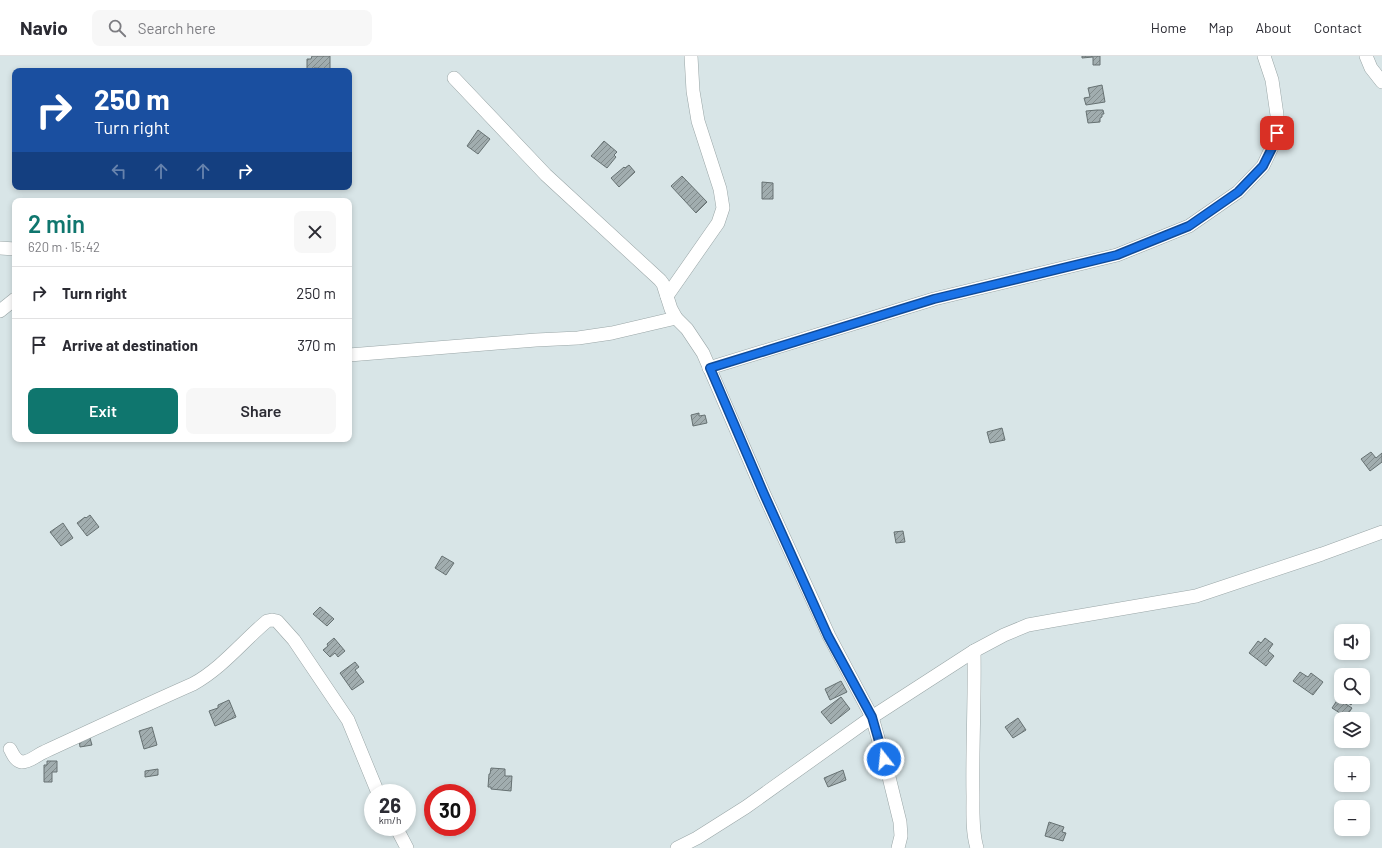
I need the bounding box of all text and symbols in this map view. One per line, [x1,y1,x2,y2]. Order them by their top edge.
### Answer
search box [92,10,372,46]
text: Navio [20,16,68,39]
icon: search [106,17,128,39]
text: Search here [138,19,216,37]
text: Home [1151,19,1187,36]
text: Map [1209,19,1233,36]
text: About [1255,19,1292,36]
text: Contact [1314,19,1362,36]
text: 250 m [94,82,170,116]
icon: right [28,84,80,136]
text: Turn right [94,116,170,138]
pin [1260,116,1294,150]
icon: arrive [1266,122,1288,144]
icon: left [108,160,130,182]
icon: ahead [150,160,172,182]
icon: ahead [192,160,214,182]
icon: right [234,160,256,182]
text: 2 min [28,209,85,238]
button: close [294,211,336,253]
text: 620 m · 15:42 [28,239,100,255]
icon: right [28,282,50,304]
text: Turn right [62,284,127,302]
text: 250 m [296,284,336,302]
icon: arrive [28,334,50,356]
text: Arrive at destination [62,336,198,354]
text: 370 m [297,336,336,354]
button: Exit [28,388,178,434]
button: Share [186,388,336,434]
map controls [1334,624,1370,836]
button: sound [1334,624,1370,660]
button: search [1334,668,1370,704]
button: layers [1334,712,1370,748]
position arrow [863,738,905,780]
button: + [1334,756,1370,792]
speed limit sign: 30 [424,784,476,836]
text: 26 [379,793,401,817]
button: − [1334,800,1370,836]
text: km/h [379,814,401,826]

